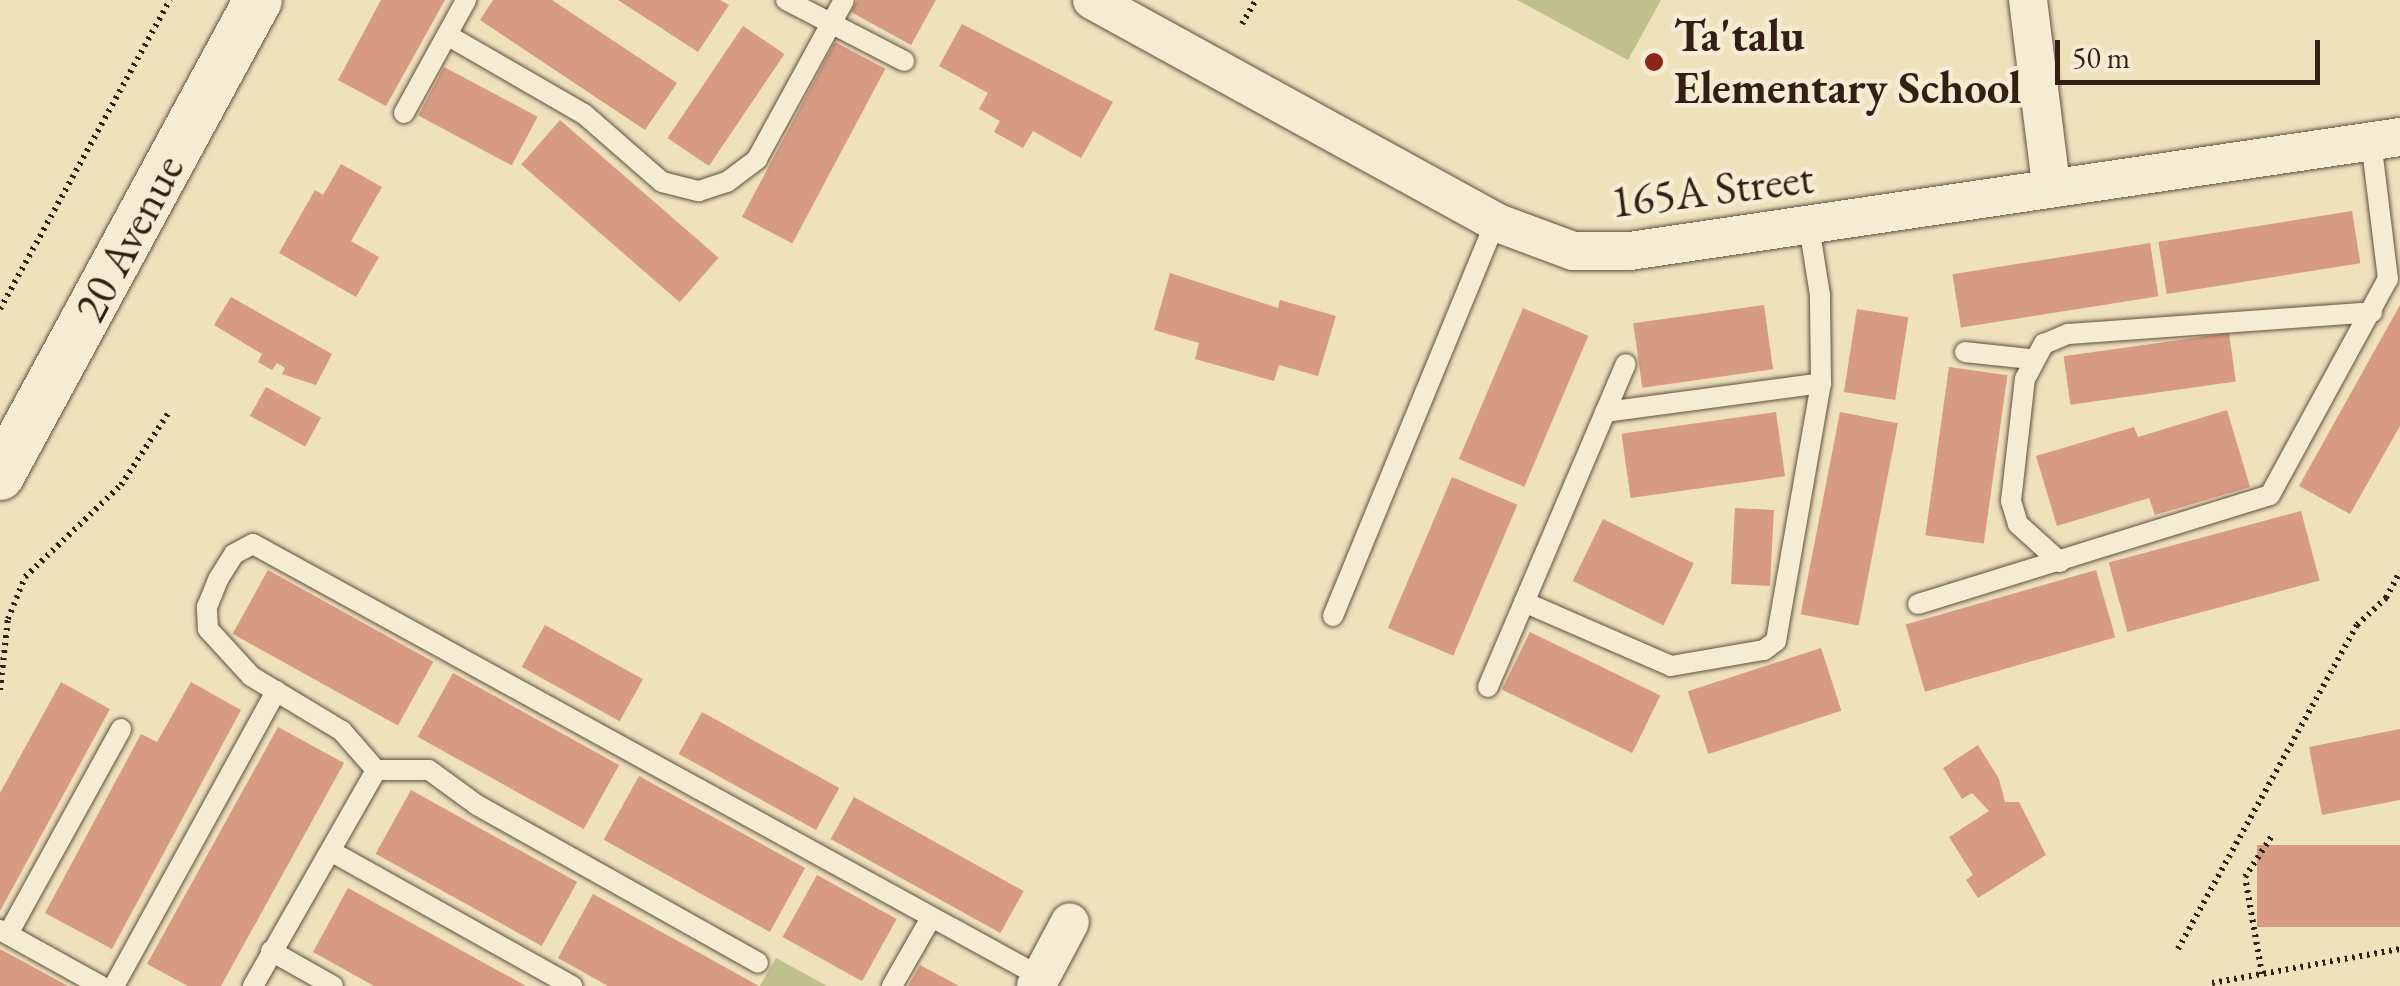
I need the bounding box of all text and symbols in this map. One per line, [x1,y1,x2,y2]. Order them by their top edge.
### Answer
place label: Ta'talu Elementary School [1674,9,2022,115]
scale bar [2060,20,2325,82]
text: 50 m [2072,38,2130,77]
marker: Ta'talu Elementary School [1643,51,1665,73]
street label: 20 Avenue [63,145,195,331]
street label: 165A Street [1608,151,1816,229]

